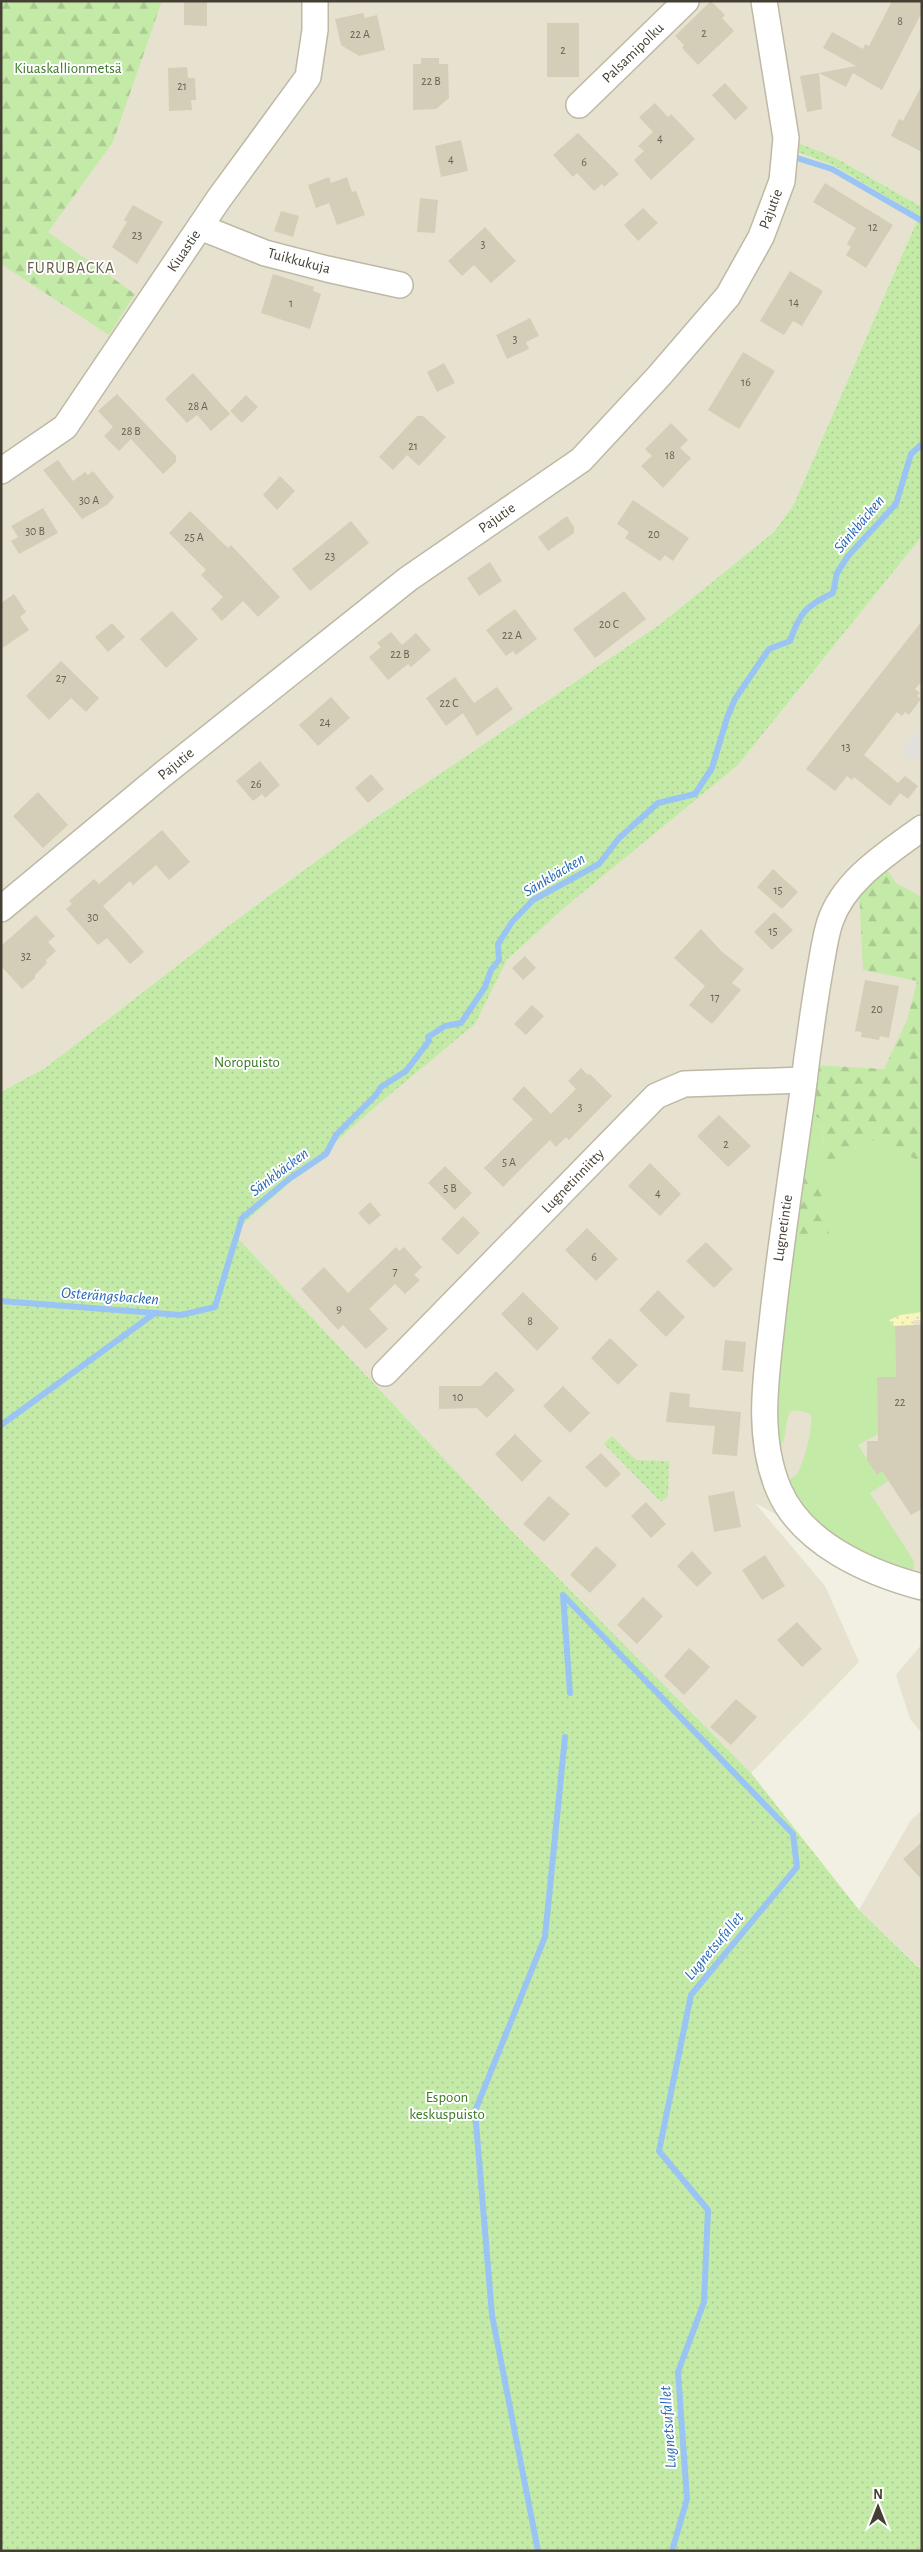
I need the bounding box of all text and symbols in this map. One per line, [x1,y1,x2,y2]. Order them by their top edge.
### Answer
house number: 8 [897,15,903,27]
street label: Palsamipolku [599,20,667,86]
house number: 2 [701,27,707,39]
house number: 22 A [350,28,370,40]
house number: 2 [560,44,566,56]
park label: Kiuaskallionmetsä [14,61,122,76]
house number: 22 B [421,75,441,87]
house number: 21 [177,80,187,92]
house number: 4 [657,132,663,144]
house number: 4 [448,153,454,165]
house number: 6 [581,156,587,168]
street label: Pajutie [757,187,785,231]
house number: 12 [868,221,878,233]
street label: Kiuastie [165,227,203,275]
house number: 23 [132,229,142,241]
house number: 3 [481,238,486,250]
street label: Tuikkukuja [266,245,332,277]
district label: FURUBACKA [27,260,115,276]
house number: 14 [789,296,799,308]
house number: 1 [289,297,293,309]
house number: 3 [513,333,518,345]
house number: 16 [741,376,751,388]
house number: 28 A [188,400,208,412]
house number: 28 B [121,425,141,437]
house number: 21 [408,440,418,452]
house number: 18 [665,449,675,461]
water label: Sänkbäcken [831,492,887,556]
house number: 30 A [79,494,99,506]
street label: Pajutie [476,500,518,536]
house number: 30 B [25,525,45,537]
house number: 20 [648,528,660,540]
house number: 25 A [184,531,204,543]
house number: 23 [325,550,335,562]
house number: 20 C [599,618,619,630]
house number: 22 A [502,629,522,641]
house number: 22 B [390,648,410,660]
house number: 27 [56,672,66,684]
house number: 22 C [439,697,459,709]
house number: 24 [319,716,331,728]
house number: 13 [841,741,851,753]
street label: Pajutie [155,745,197,783]
house number: 26 [250,778,262,790]
water label: Sänkbäcken [520,850,588,900]
house number: 15 [773,884,783,896]
house number: 30 [87,911,99,923]
house number: 15 [768,925,778,937]
house number: 32 [21,950,32,962]
house number: 17 [710,991,720,1003]
house number: 20 [871,1003,883,1015]
park label: Noropuisto [214,1055,280,1070]
house number: 3 [578,1101,583,1113]
house number: 2 [723,1138,729,1150]
water label: Sänkbäcken [247,1145,311,1199]
street label: Lugnetinniitty [539,1146,608,1216]
house number: 5 A [502,1156,516,1168]
house number: 5 B [443,1182,457,1194]
house number: 4 [655,1187,661,1199]
street label: Lugnetintie [771,1194,795,1262]
house number: 6 [591,1251,597,1263]
house number: 7 [392,1265,398,1277]
water label: Osterängsbacken [61,1285,159,1307]
house number: 9 [336,1303,342,1315]
house number: 8 [527,1315,533,1327]
house number: 10 [453,1391,463,1403]
house number: 22 [895,1396,906,1408]
water label: Lugnetsufallet [681,1909,747,1983]
park label: Espoon keskuspuisto [409,2090,485,2122]
water label: Lugnetsufallet [657,2385,679,2469]
north arrow [853,2482,903,2532]
text: N [873,2488,883,2502]

